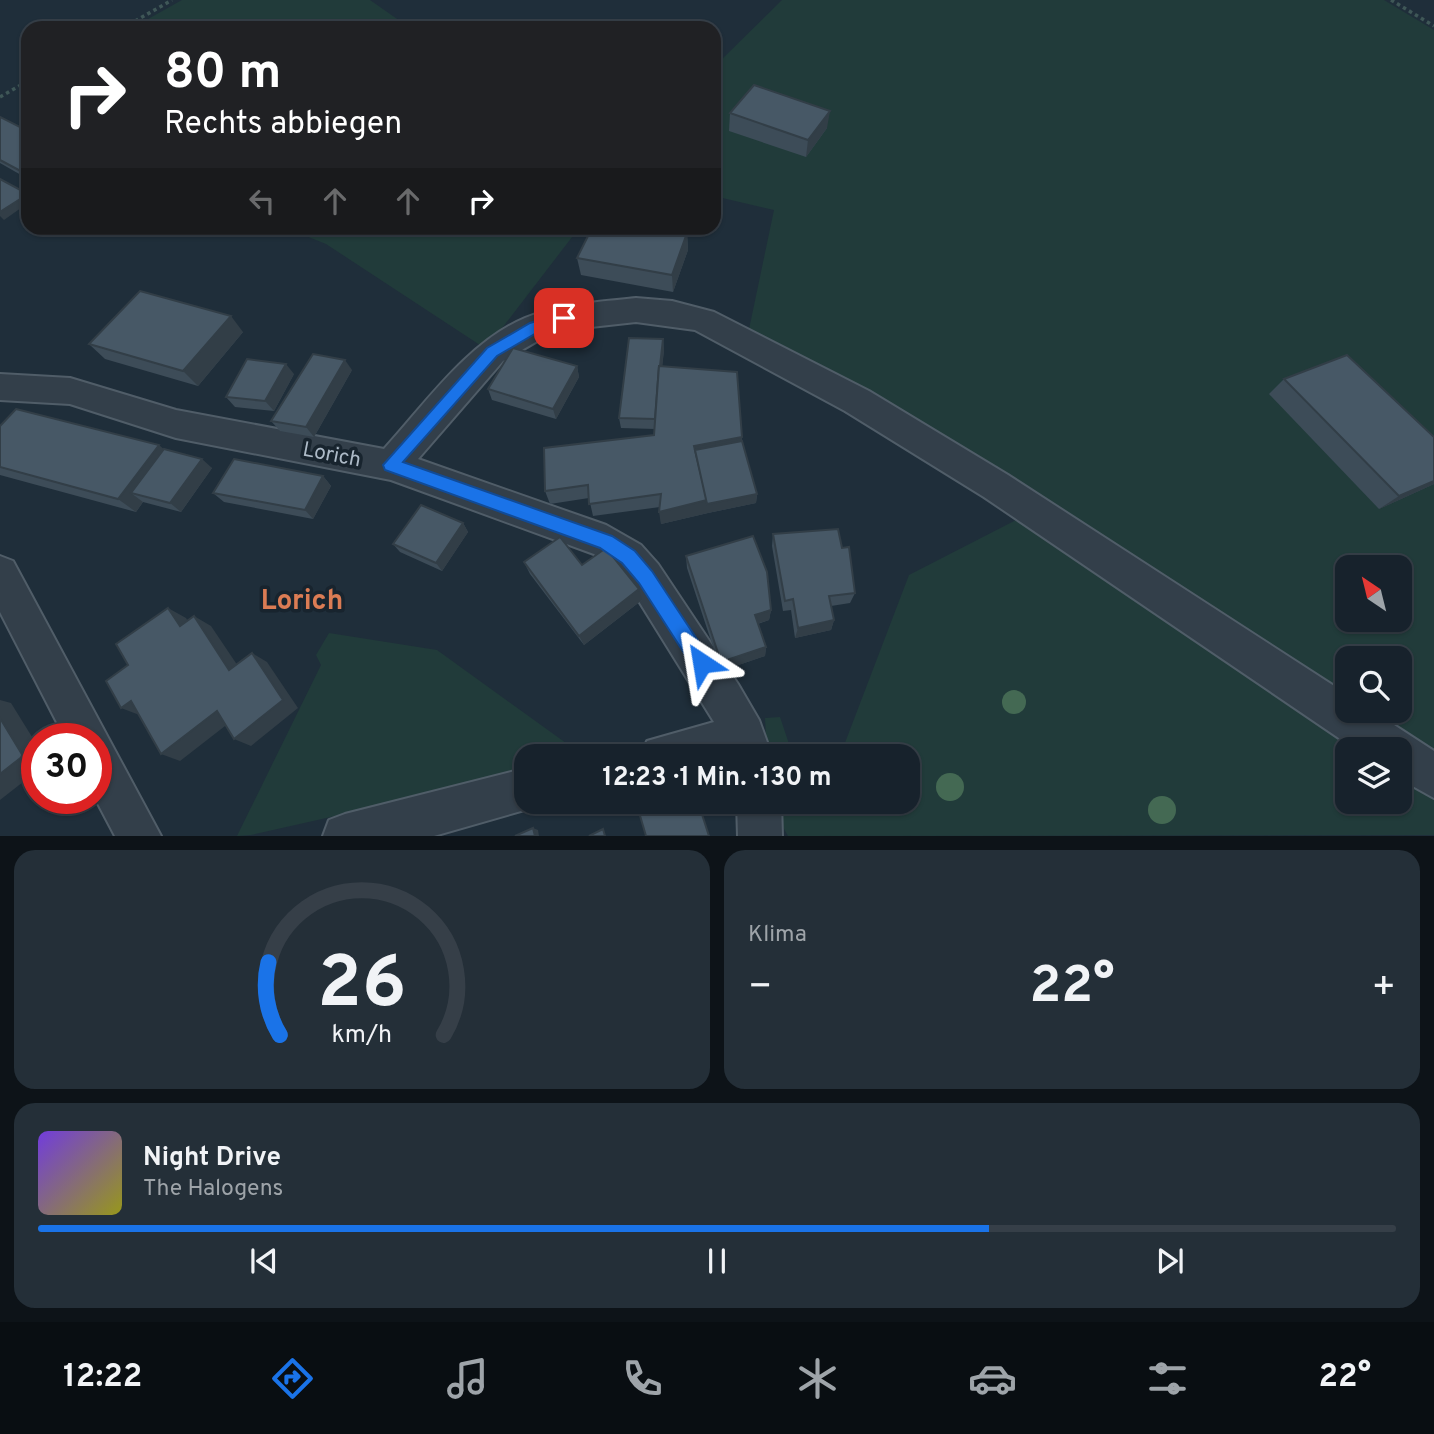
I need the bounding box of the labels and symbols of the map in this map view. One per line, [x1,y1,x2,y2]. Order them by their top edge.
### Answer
pin [534,288,594,348]
street label: Lorich [300,437,363,474]
north arrow [1335,555,1412,632]
district label: Lorich [261,584,343,620]
position arrow [665,626,739,700]
speed limit sign: 30 [21,723,112,814]

